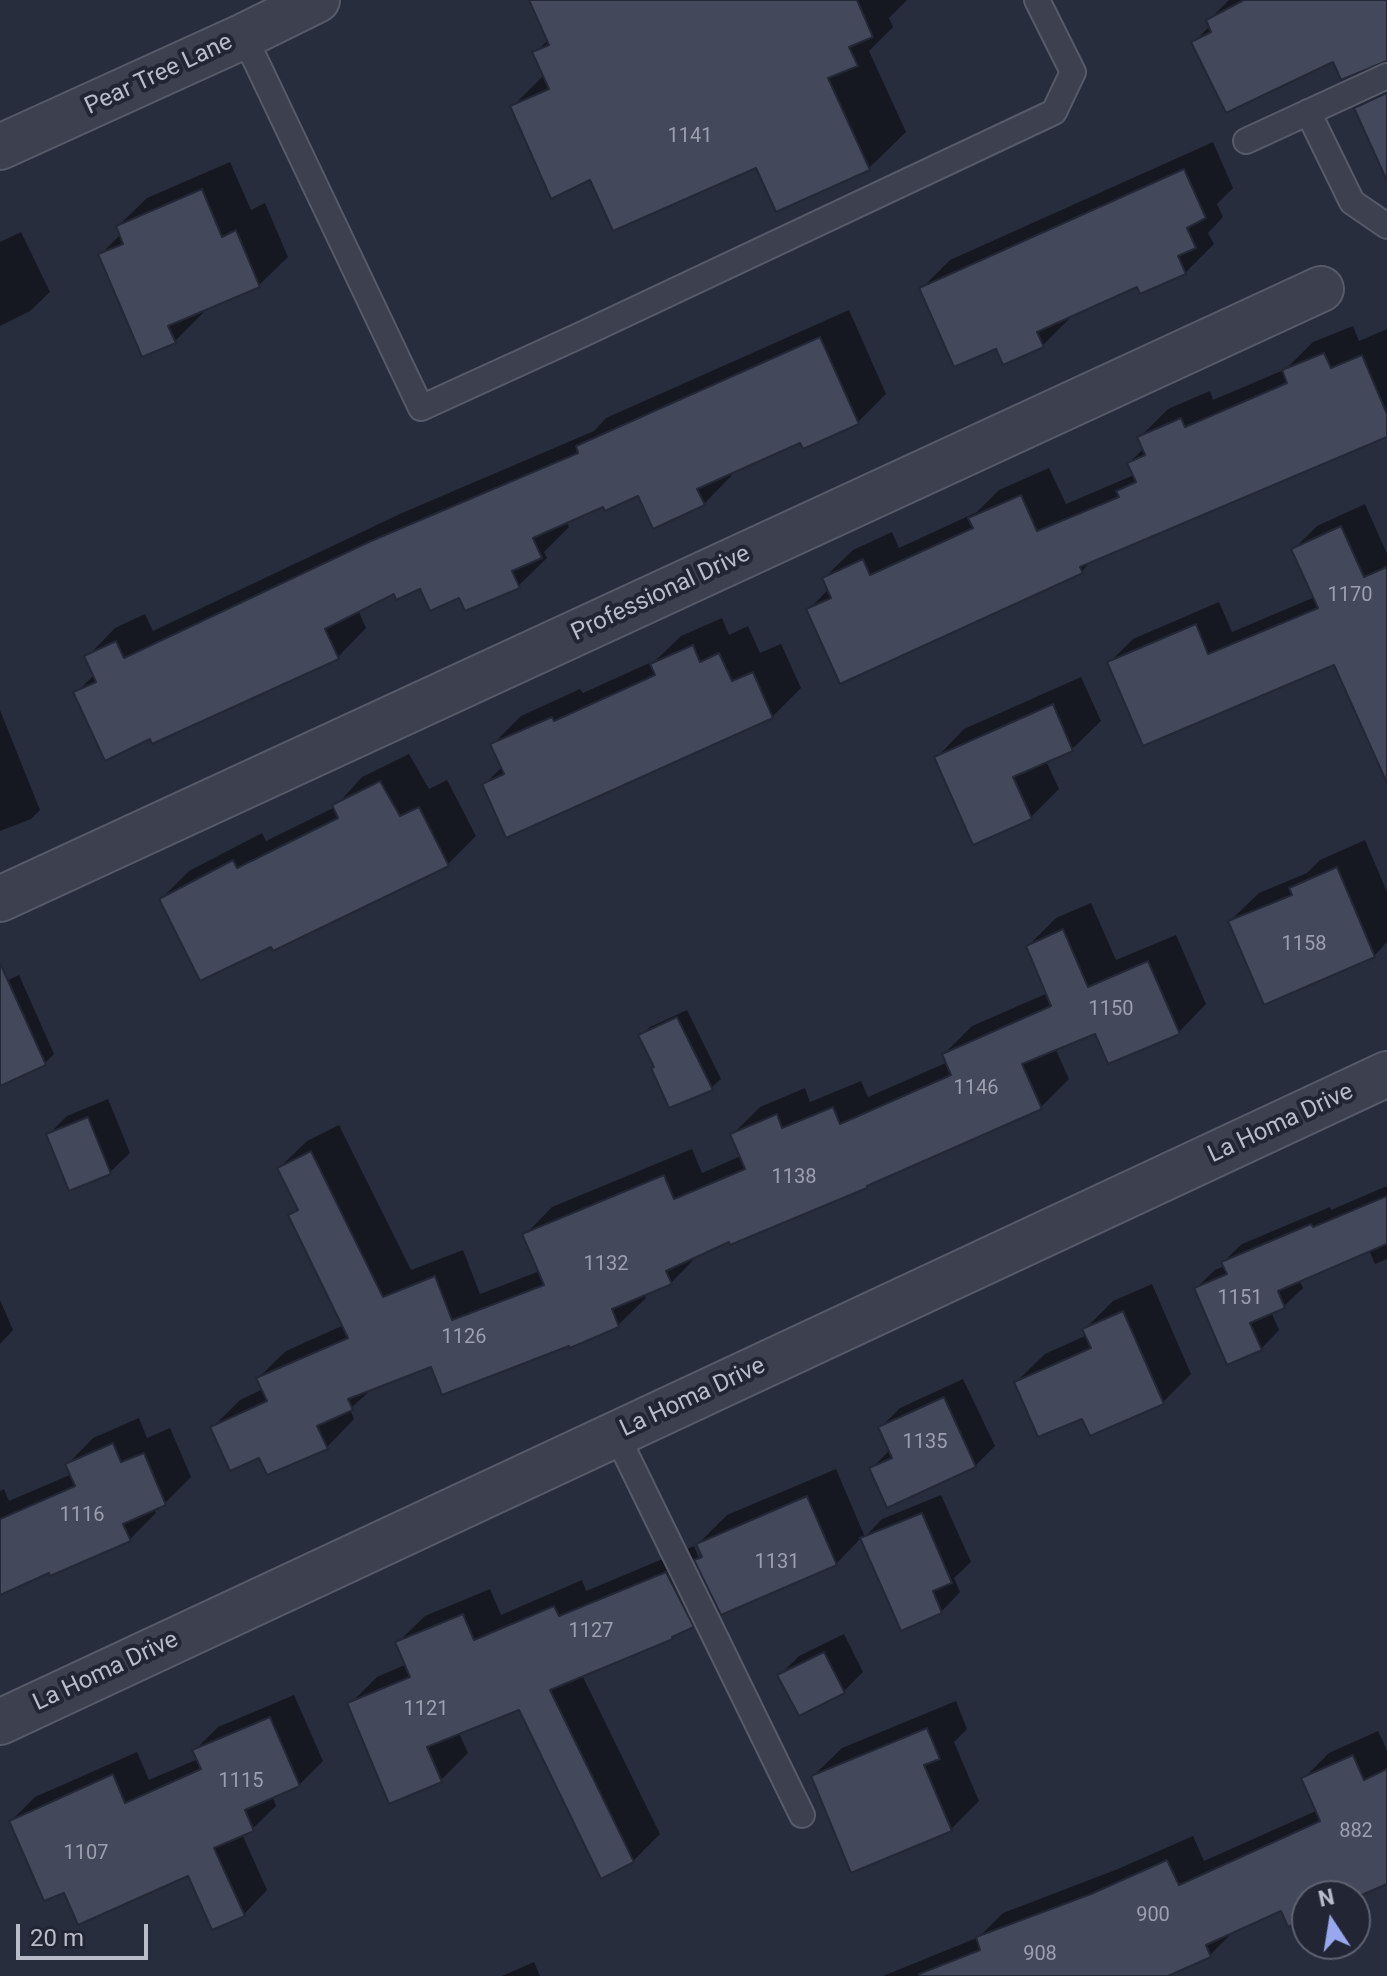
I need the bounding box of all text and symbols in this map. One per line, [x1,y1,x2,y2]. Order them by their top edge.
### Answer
street label: Pear Tree Lane [81,28,237,122]
house number: 1141 [668,125,712,149]
street label: Professional Drive [567,540,755,648]
house number: 1170 [1328,584,1372,608]
house number: 1158 [1282,933,1326,957]
house number: 1150 [1089,998,1133,1022]
house number: 1146 [954,1077,998,1101]
street label: La Homa Drive [1204,1078,1358,1170]
house number: 1138 [772,1166,816,1190]
house number: 1132 [584,1253,628,1277]
house number: 1151 [1218,1287,1262,1311]
house number: 1126 [442,1326,486,1350]
street label: La Homa Drive [616,1352,770,1444]
house number: 1135 [903,1431,947,1455]
house number: 1116 [60,1504,104,1528]
house number: 1131 [755,1551,799,1575]
house number: 1127 [569,1620,613,1644]
street label: La Homa Drive [29,1626,183,1718]
house number: 1121 [404,1698,448,1722]
house number: 1115 [219,1770,263,1794]
house number: 882 [1339,1820,1373,1844]
house number: 1107 [64,1842,108,1866]
north arrow [1291,1880,1371,1960]
text: N [1316,1884,1337,1912]
house number: 900 [1136,1904,1170,1928]
scale bar [20,1908,152,1958]
text: 20 m [30,1924,84,1952]
house number: 908 [1023,1943,1057,1967]

